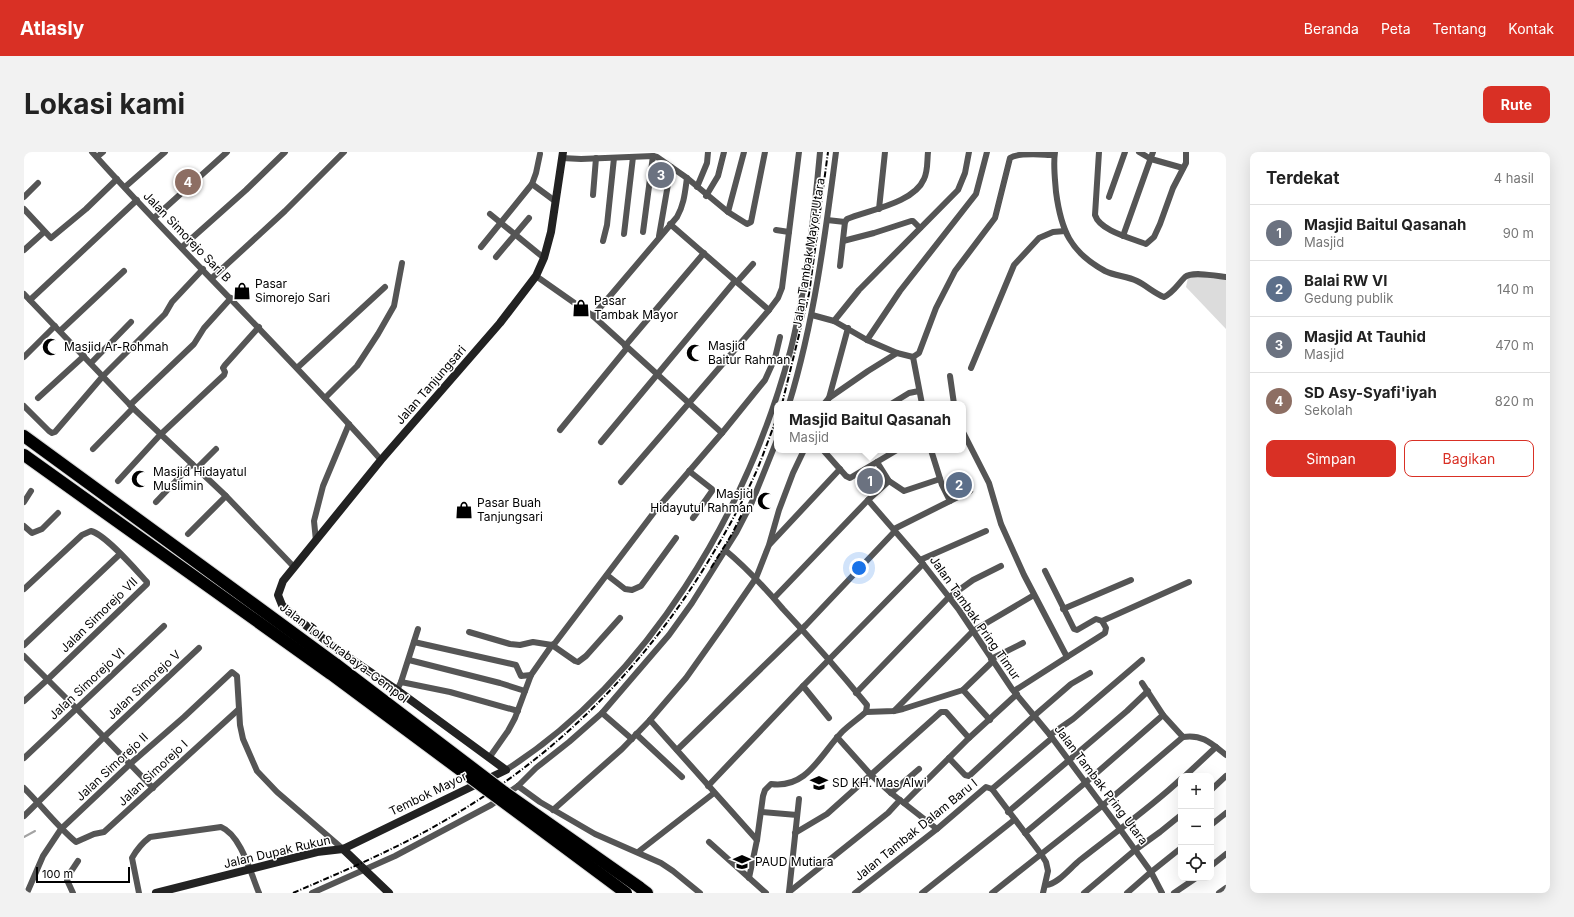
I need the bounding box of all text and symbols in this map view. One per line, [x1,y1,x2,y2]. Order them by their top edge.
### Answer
text: Atlasly [20,17,84,40]
text: Beranda [1304,20,1359,37]
text: Peta [1381,20,1411,37]
text: Tentang [1433,20,1486,37]
text: Kontak [1508,20,1554,37]
button: Rute [1483,86,1550,123]
text: Lokasi kami [24,87,185,121]
pin: 3 [648,160,674,190]
pin: 4 [175,167,201,197]
text: Terdekat [1266,168,1339,188]
text: 4 hasil [1494,170,1534,186]
street label: Jalan Tambak Mayor Utara [789,177,828,329]
street label: Jalan Simorejo Sari B [140,188,235,285]
text: Masjid Baitul Qasanah [1304,215,1466,234]
text: 1 [1276,225,1282,241]
text: 90 m [1503,225,1534,241]
text: Masjid [1304,234,1344,250]
text: Balai RW VI [1304,271,1387,290]
place label: Pasar Simorejo Sari [255,276,330,305]
shop icon: Pasar Simorejo Sari [232,281,252,301]
text: 2 [1275,281,1283,297]
text: 140 m [1497,281,1534,297]
text: Gedung publik [1304,290,1393,306]
place label: Pasar Tambak Mayor [594,293,678,322]
shop icon: Pasar Tambak Mayor [571,298,591,318]
text: Masjid At Tauhid [1304,327,1426,346]
mosque icon: Masjid Ar-Rohmah [41,337,61,357]
text: 3 [1275,337,1283,353]
text: 470 m [1495,337,1534,353]
place label: Masjid Baitur Rahman [708,338,790,367]
place label: Masjid Ar-Rohmah [64,339,168,354]
street label: Jalan Tanjungsari [392,342,469,427]
mosque icon: Masjid Baitur Rahman [685,343,705,363]
text: Masjid [1304,346,1344,362]
text: SD Asy-Syafi'iyah [1304,383,1437,402]
text: 4 [1275,393,1283,409]
text: 820 m [1495,393,1534,409]
popup [774,401,966,453]
text: Sekolah [1304,402,1353,418]
text: Masjid Baitul Qasanah [789,410,951,429]
text: Masjid [789,429,829,445]
button: Simpan [1266,440,1396,477]
button: Bagikan [1404,440,1534,477]
place label: Masjid Hidayatul Muslimin [153,464,247,493]
pin: 1 [857,466,883,496]
mosque icon: Masjid Hidayatul Muslimin [130,469,150,489]
pin: 2 [946,470,972,500]
place label: Masjid Hidayutul Rahman [650,486,753,515]
mosque icon: Masjid Hidayutul Rahman [756,491,776,511]
place label: Pasar Buah Tanjungsari [477,495,543,524]
shop icon: Pasar Buah Tanjungsari [454,500,474,520]
street label: Jalan Tambak Pring Timur [927,553,1024,683]
your location [849,558,869,578]
street label: Jalan Simorejo VII [57,574,140,655]
street label: Jalan Tol Surabaya–Gempol [277,599,412,706]
street label: Jalan Simorejo VI [46,645,128,723]
street label: Jalan Simorejo V [104,647,184,723]
street label: Jalan Tambak Pring Utara [1051,722,1151,848]
street label: Jalan Simorejo II [72,729,151,804]
street label: Jalan Simorejo I [115,736,191,809]
street label: Tembok Mayor [387,768,469,819]
school or university icon: SD KH. Mas Alwi [809,773,829,793]
map controls [1178,773,1214,881]
button: + [1178,773,1214,809]
place label: SD KH. Mas Alwi [832,775,927,790]
street label: Jalan Tambak Dalam Baru I [851,775,980,884]
button: − [1178,809,1214,845]
street label: Jalan Dupak Rukun [222,832,332,871]
button: locate [1178,845,1214,881]
school or university icon: PAUD Mutiara [732,852,752,872]
place label: PAUD Mutiara [755,854,834,869]
scale bar [36,865,130,884]
text: 100 m [42,867,73,881]

